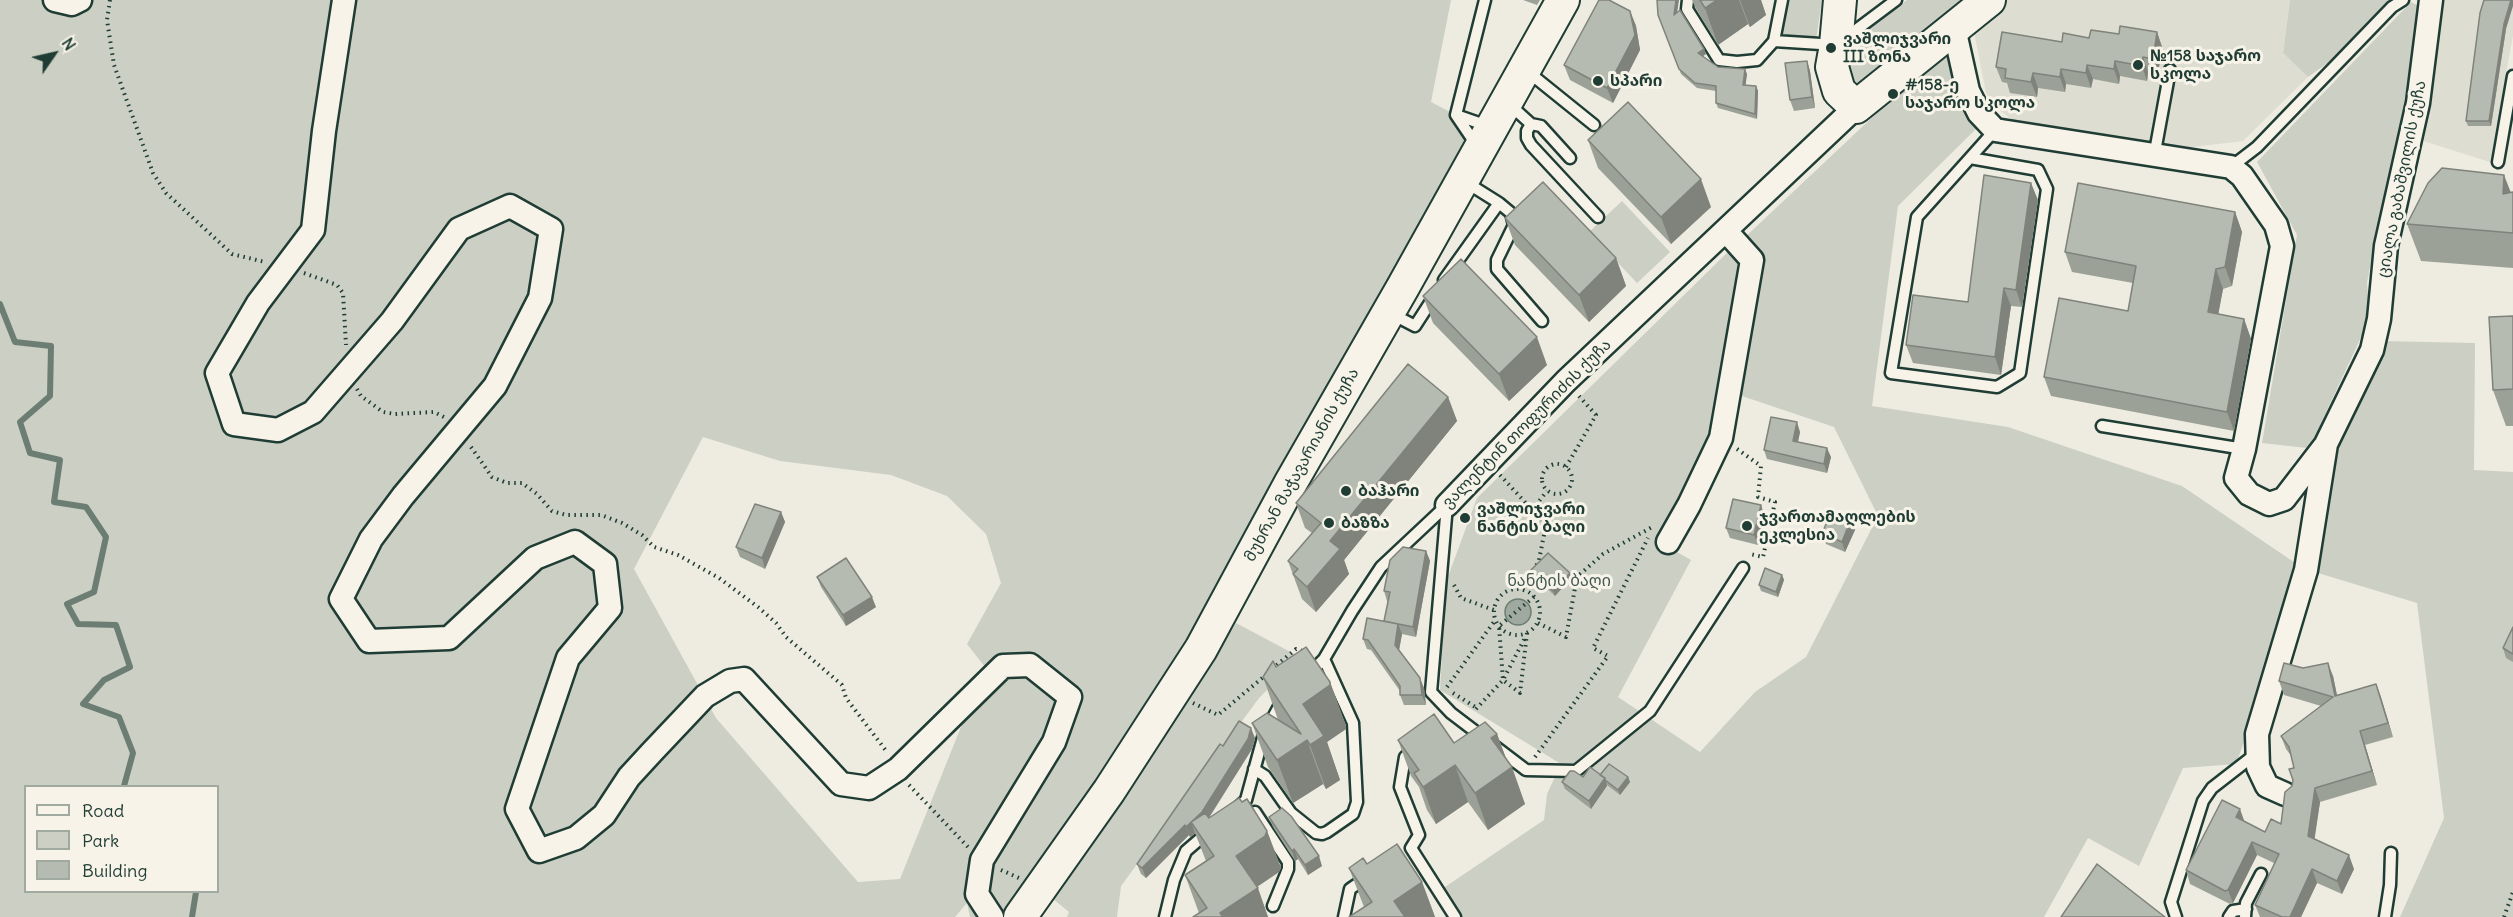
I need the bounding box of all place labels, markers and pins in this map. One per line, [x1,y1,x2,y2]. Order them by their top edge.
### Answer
place label: ვაშლიჯვარი III ზონა [1843,29,1951,67]
marker: ვაშლიჯვარი III ზონა [1824,41,1838,55]
place label: №158 საჯარო სკოლა [2150,46,2261,84]
marker: №158 საჯარო სკოლა [2131,58,2145,72]
place label: სპარი [1610,71,1662,91]
marker: სპარი [1591,74,1605,88]
place label: #158-ე საჯარო სკოლა [1905,75,2035,113]
marker: #158-ე საჯარო სკოლა [1886,87,1900,101]
place label: ბაჰარი [1358,481,1420,501]
marker: ბაჰარი [1339,484,1353,498]
place label: ვაშლიჯვარი ნანტის ბაღი [1477,499,1585,537]
place label: ჯვართამაღლების ეკლესია [1759,507,1916,545]
marker: ვაშლიჯვარი ნანტის ბაღი [1458,511,1472,525]
place label: ბაზზა [1341,513,1390,533]
marker: ბაზზა [1322,516,1336,530]
marker: ჯვართამაღლების ეკლესია [1740,519,1754,533]

